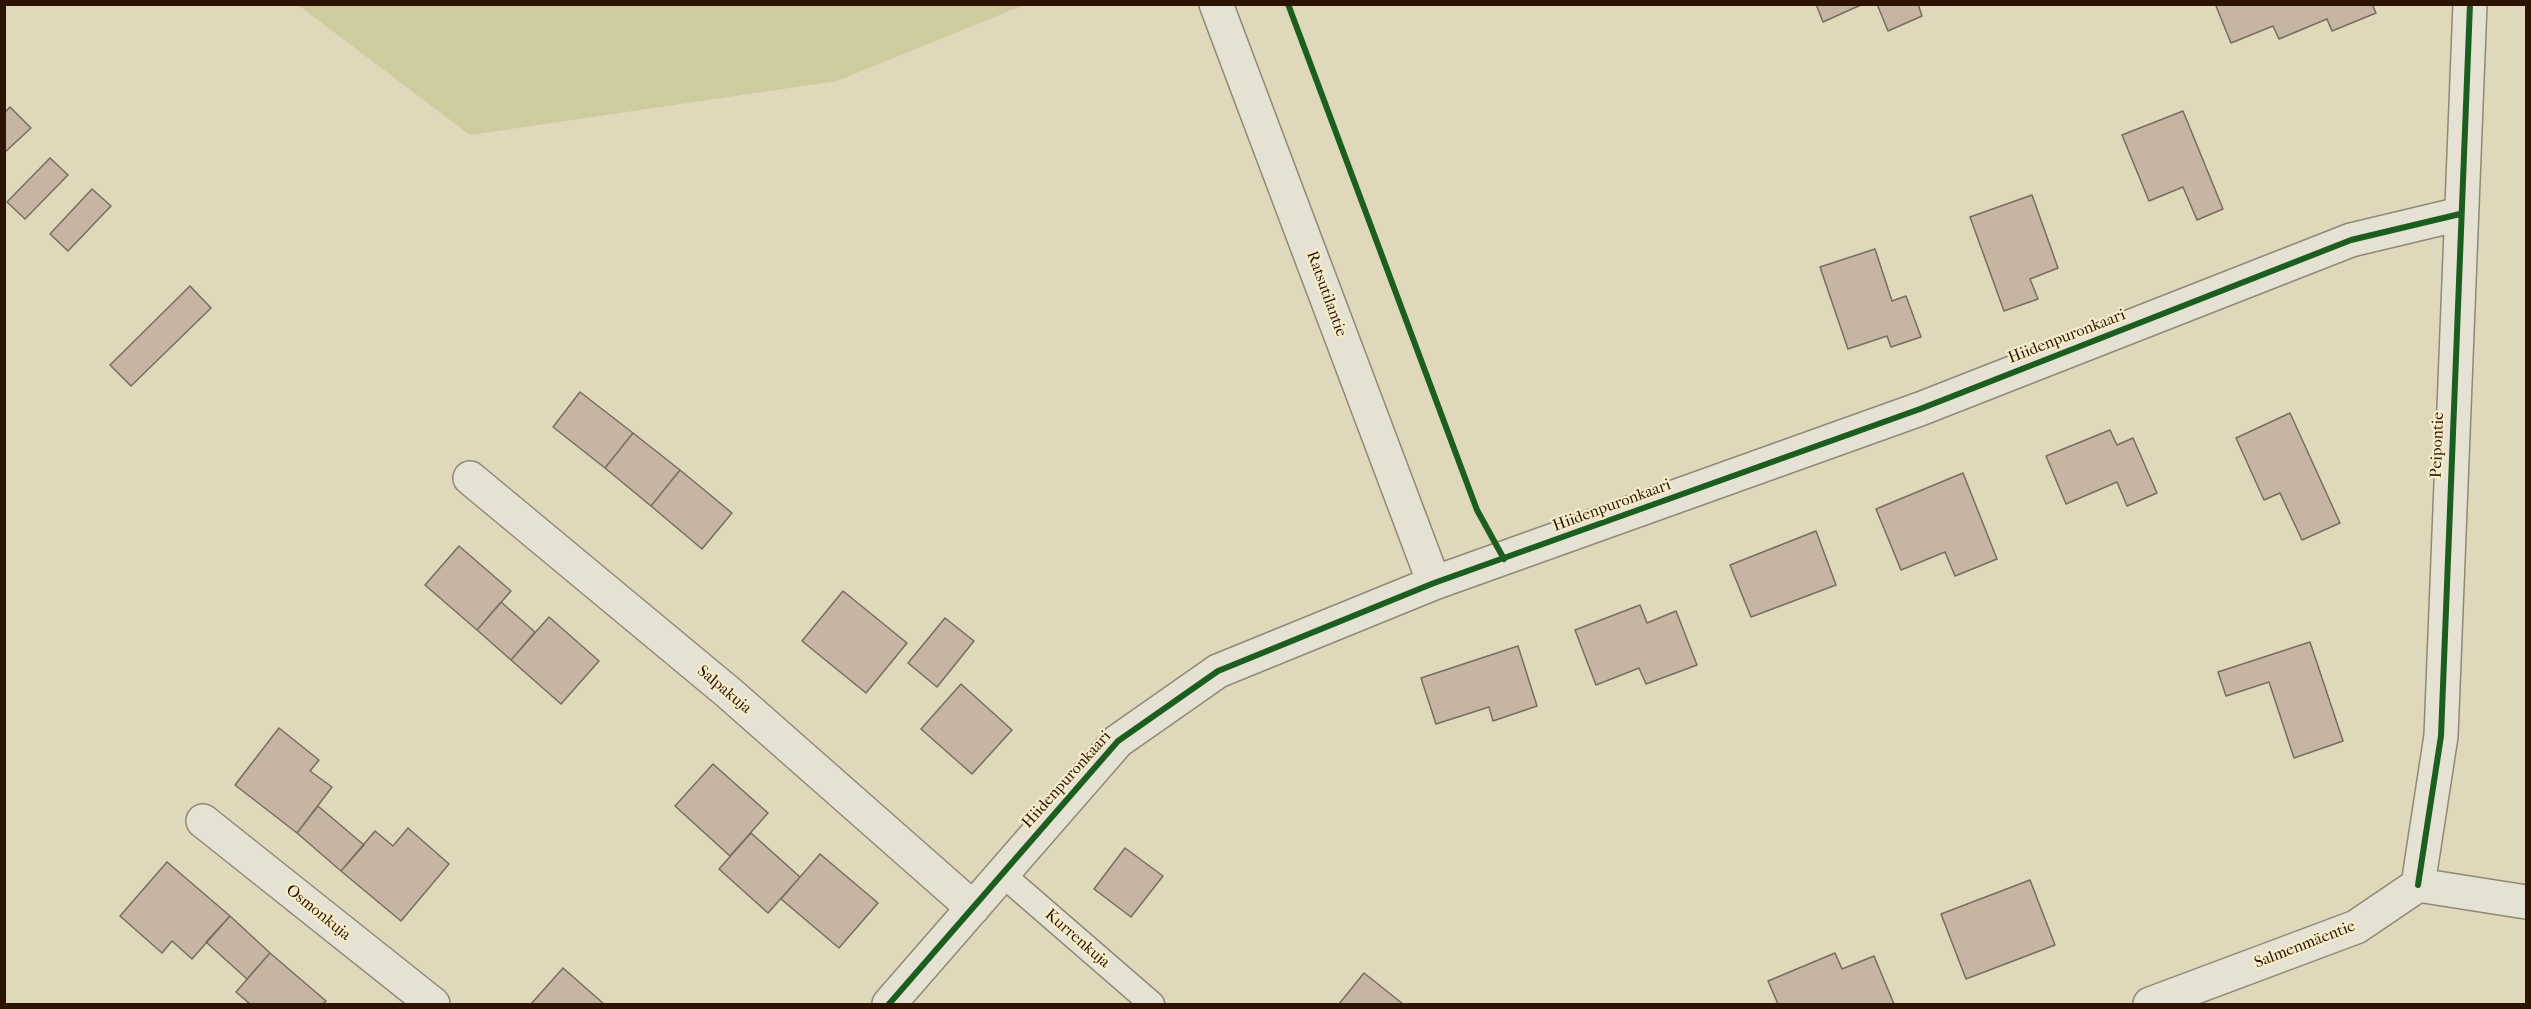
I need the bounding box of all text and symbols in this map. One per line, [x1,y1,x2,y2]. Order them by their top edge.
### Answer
street label: Ratsutilantie [1302,249,1350,339]
street label: Hiidenpuronkaari [2006,306,2128,368]
street label: Peipontie [2427,412,2449,478]
street label: Hiidenpuronkaari [1550,476,1674,536]
street label: Salpakuja [693,662,755,718]
street label: Hiidenpuronkaari [1018,727,1116,833]
street label: Osmonkuja [282,881,354,945]
street label: Kurrenkuja [1041,906,1113,972]
street label: Salmenmäentie [2252,917,2358,973]

